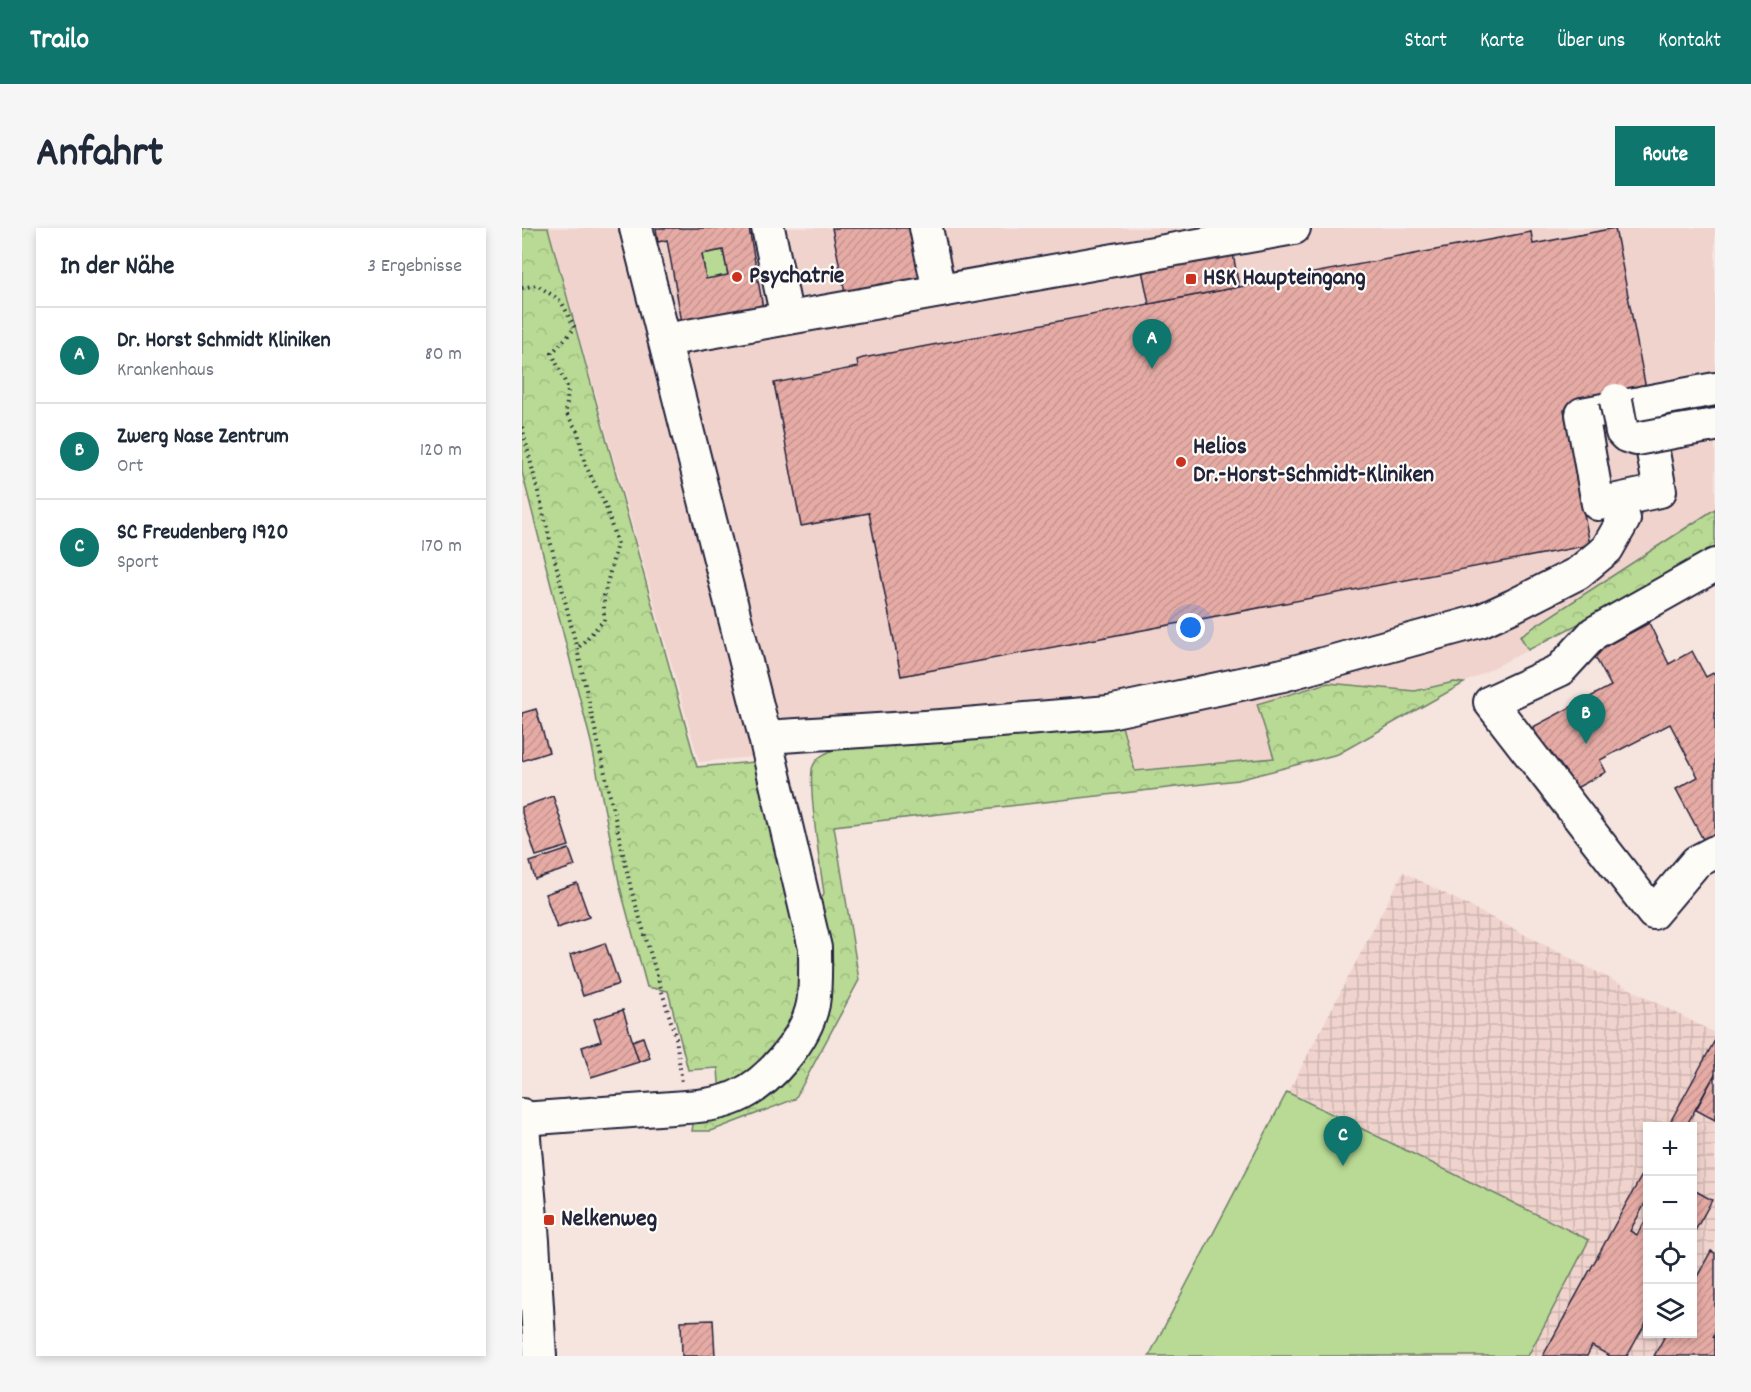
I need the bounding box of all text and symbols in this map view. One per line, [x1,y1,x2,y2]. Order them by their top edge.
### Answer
text: Trailo [30,22,89,62]
text: Start [1405,27,1447,57]
text: Karte [1480,27,1524,57]
text: Über uns [1557,27,1625,57]
text: Kontakt [1658,27,1721,57]
text: Anfahrt [36,126,163,186]
button: Route [1615,126,1715,186]
text: In der Nähe [60,249,174,286]
text: 3 Ergebnisse [367,253,462,281]
place label: Psychatrie [749,260,845,294]
place label: HSK Haupteingang [1203,262,1366,296]
marker: Psychatrie [730,270,744,284]
marker: HSK Haupteingang [1184,272,1198,286]
pin: A [1132,320,1172,369]
text: Dr. Horst Schmidt Kliniken [117,326,331,357]
text: A [74,341,85,369]
text: 80 m [425,341,462,369]
text: Krankenhaus [117,357,214,385]
text: Zwerg Nase Zentrum [117,422,289,453]
place label: Helios Dr.-Horst-Schmidt-Kliniken [1193,431,1434,493]
text: B [75,437,84,465]
text: 120 m [420,437,462,465]
text: Ort [117,453,143,481]
marker: Helios Dr.-Horst-Schmidt-Kliniken [1174,455,1188,469]
text: SC Freudenberg 1920 [117,518,288,549]
text: C [75,533,84,561]
text: 170 m [421,533,462,561]
text: Sport [117,549,159,577]
your location [1176,613,1205,642]
pin: B [1566,694,1606,744]
pin: C [1324,1116,1362,1166]
map controls [1643,1122,1697,1338]
button: + [1643,1122,1697,1176]
button: − [1643,1176,1697,1230]
place label: Nelkenweg [561,1203,657,1237]
marker: Nelkenweg [542,1213,556,1227]
button: locate [1643,1230,1697,1284]
button: layers [1643,1284,1697,1338]

